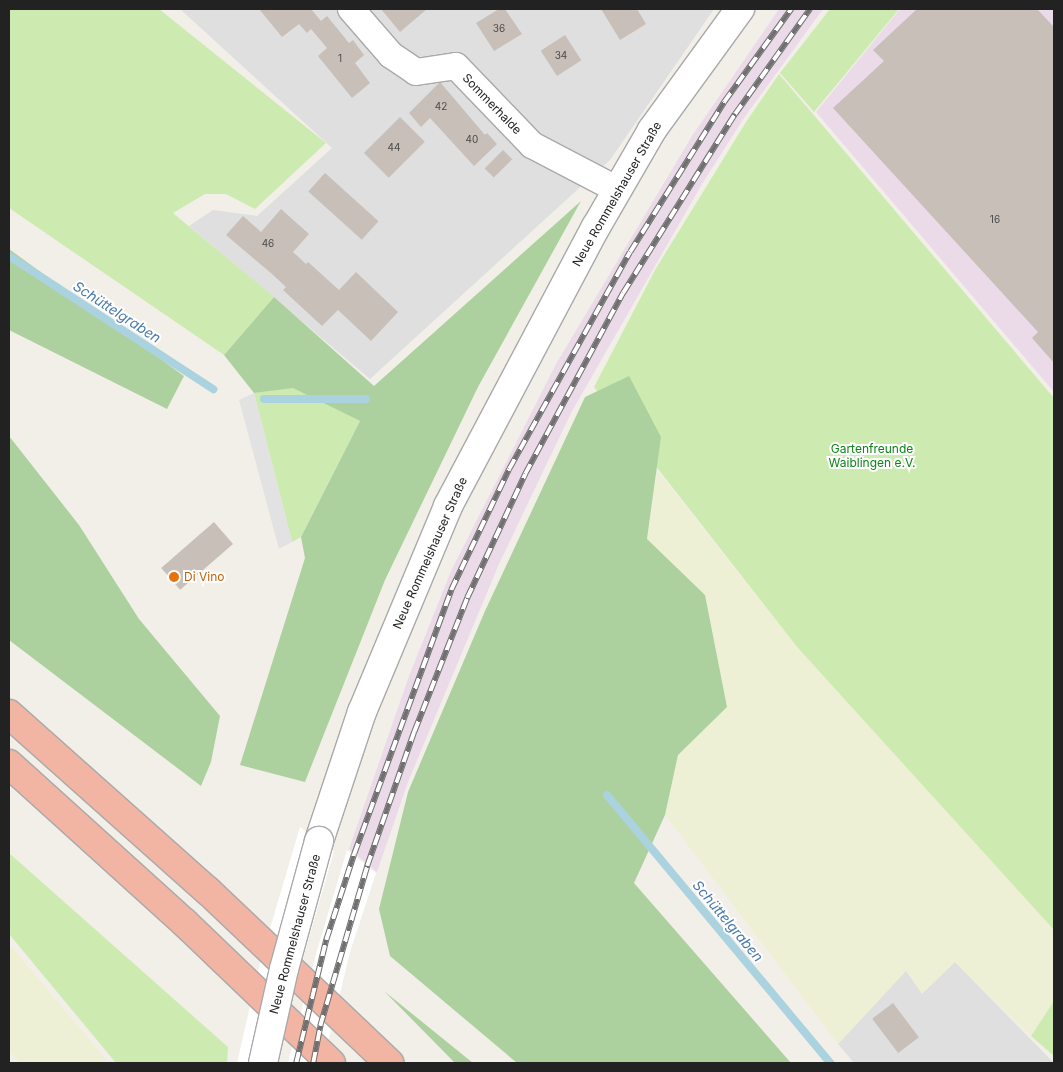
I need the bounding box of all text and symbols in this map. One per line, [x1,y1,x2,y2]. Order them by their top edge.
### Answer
house number: 36 [493,23,505,35]
house number: 34 [555,50,567,62]
house number: 1 [338,53,342,65]
street label: Sommerhalde [459,71,525,137]
house number: 42 [435,101,447,113]
street label: Neue Rommelshauser Straße [570,119,664,269]
house number: 40 [466,134,478,146]
house number: 44 [388,142,400,154]
house number: 16 [990,214,1000,226]
house number: 46 [262,238,274,250]
water label: Schüttelgraben [70,277,164,347]
park label: Gartenfreunde Waiblingen e.V. [829,442,915,470]
street label: Neue Rommelshauser Straße [390,475,470,631]
place label: Di Vino [184,570,224,584]
marker: Di Vino [168,571,180,583]
street label: Neue Rommelshauser Straße [267,852,323,1016]
water label: Schüttelgraben [689,877,767,965]

